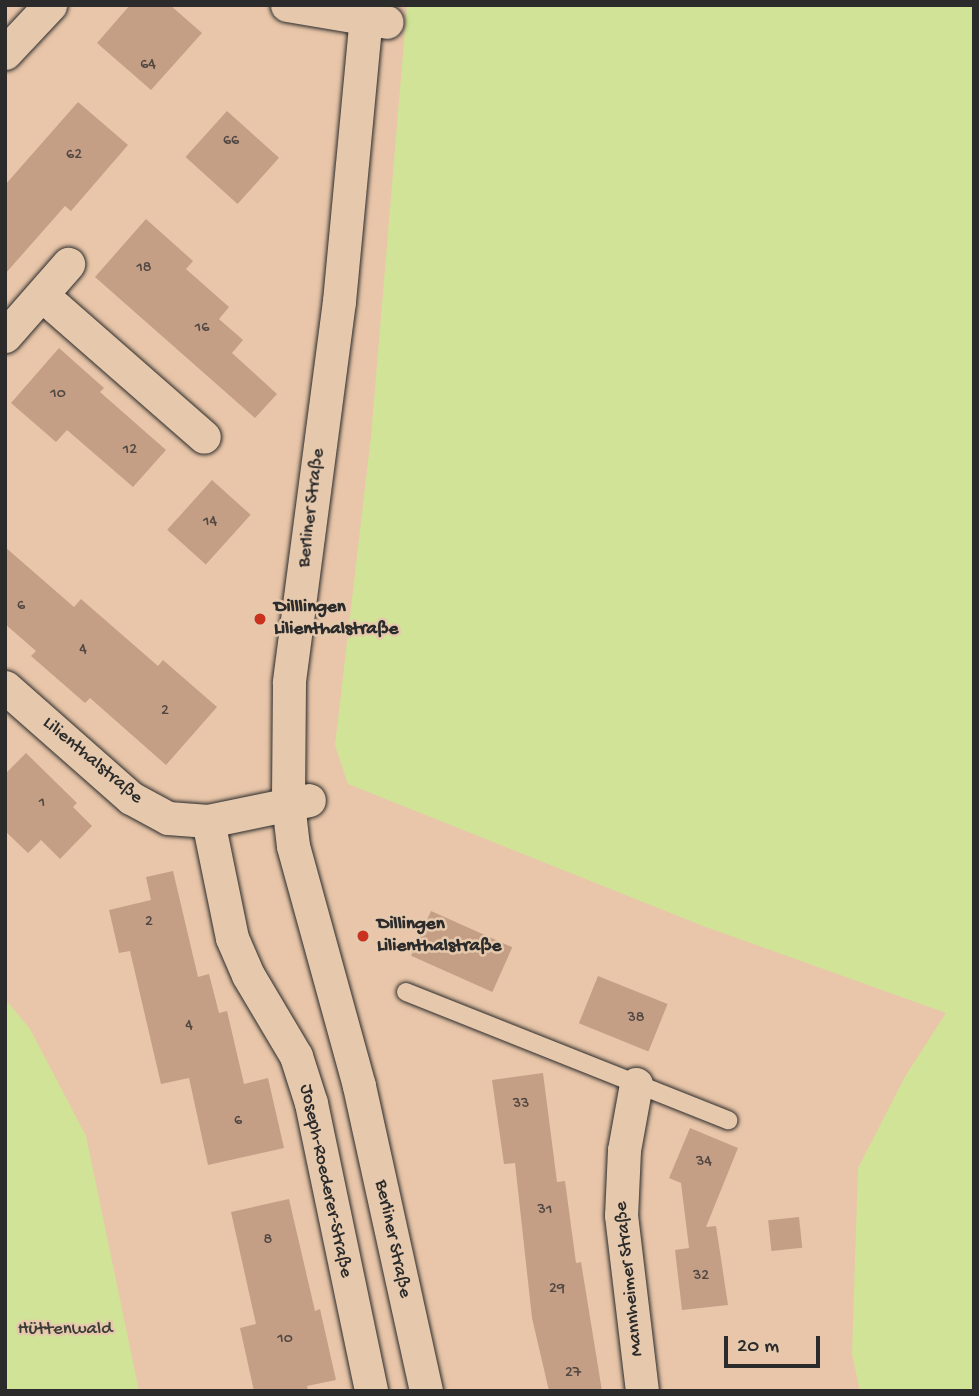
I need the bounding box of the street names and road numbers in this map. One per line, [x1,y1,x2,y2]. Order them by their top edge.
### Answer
street label: Berliner Straße [293,447,331,569]
street label: Lilienthalstraße [37,712,147,810]
street label: Joseph-Roederer-Straße [293,1082,357,1280]
street label: Berliner Straße [368,1178,416,1300]
street label: Mannheimer Straße [611,1200,649,1358]

